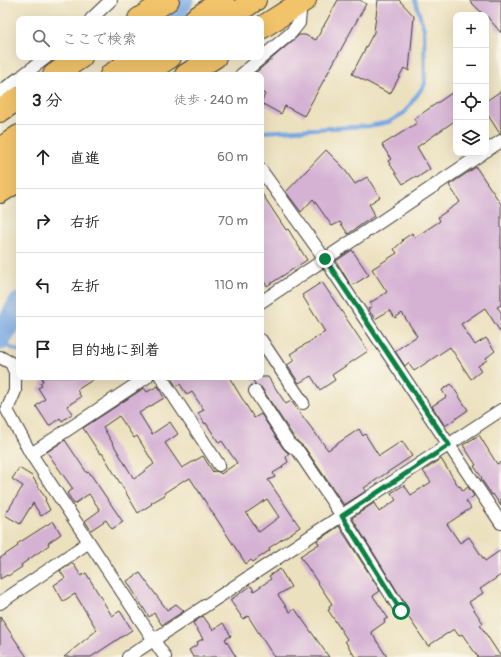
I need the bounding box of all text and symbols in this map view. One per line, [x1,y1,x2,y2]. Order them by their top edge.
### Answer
map controls [453,12,489,156]
button: + [453,12,489,48]
search box [16,16,264,60]
icon: search [30,27,52,49]
text: ここで検索 [62,30,137,49]
button: − [453,48,489,84]
button: locate [453,84,489,120]
text: 3 分 [32,90,62,111]
text: 徒歩 · 240 m [174,92,248,108]
button: layers [453,120,489,156]
icon: ahead [32,146,54,168]
text: 直進 [70,149,100,168]
text: 60 m [217,149,248,165]
icon: right [32,210,54,232]
text: 右折 [70,213,100,232]
text: 70 m [218,213,248,229]
route end [316,250,334,268]
icon: left [32,274,54,296]
text: 左折 [70,277,100,296]
text: 110 m [215,277,248,293]
icon: arrive [32,338,54,360]
text: 目的地に到着 [70,341,160,360]
route start [392,602,410,620]

